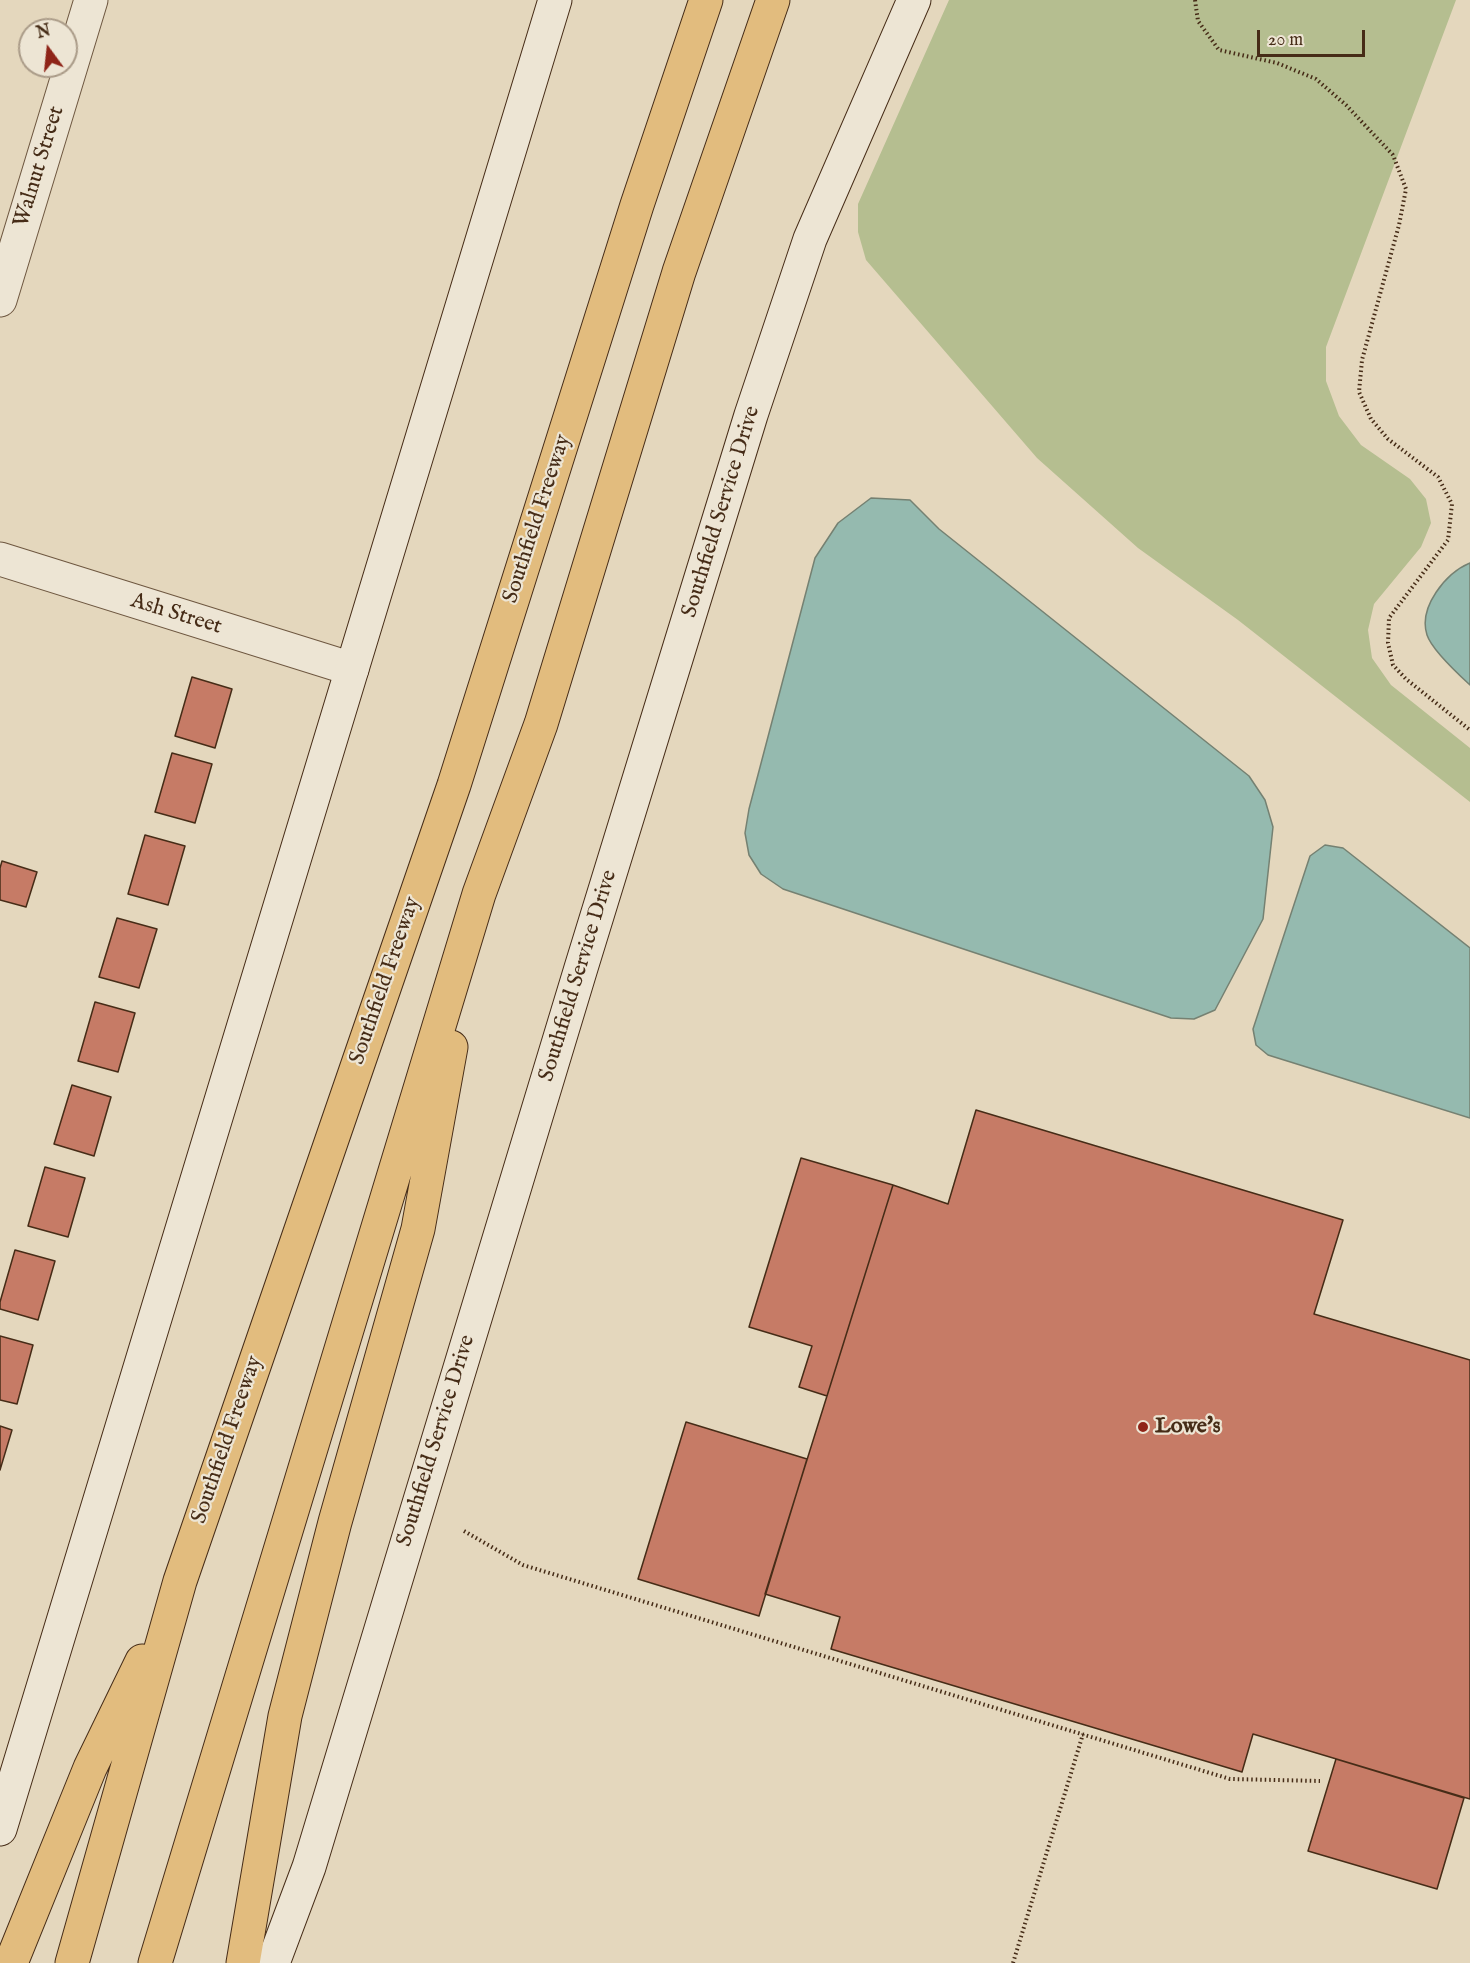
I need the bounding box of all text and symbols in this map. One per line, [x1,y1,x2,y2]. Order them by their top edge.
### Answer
north arrow [18,18,78,78]
scale bar [1260,18,1368,56]
text: N [35,21,53,44]
text: 20 m [1268,29,1303,52]
street label: Walnut Street [9,103,71,231]
street label: Southfield Service Drive [677,403,767,621]
street label: Southfield Freeway [498,431,578,607]
street label: Ash Street [127,589,225,641]
street label: Southfield Service Drive [534,867,624,1085]
street label: Southfield Freeway [345,894,427,1068]
street label: Southfield Service Drive [392,1332,482,1550]
street label: Southfield Freeway [187,1353,269,1527]
place label: Lowe's [1155,1414,1221,1440]
marker: Lowe's [1136,1420,1150,1434]

